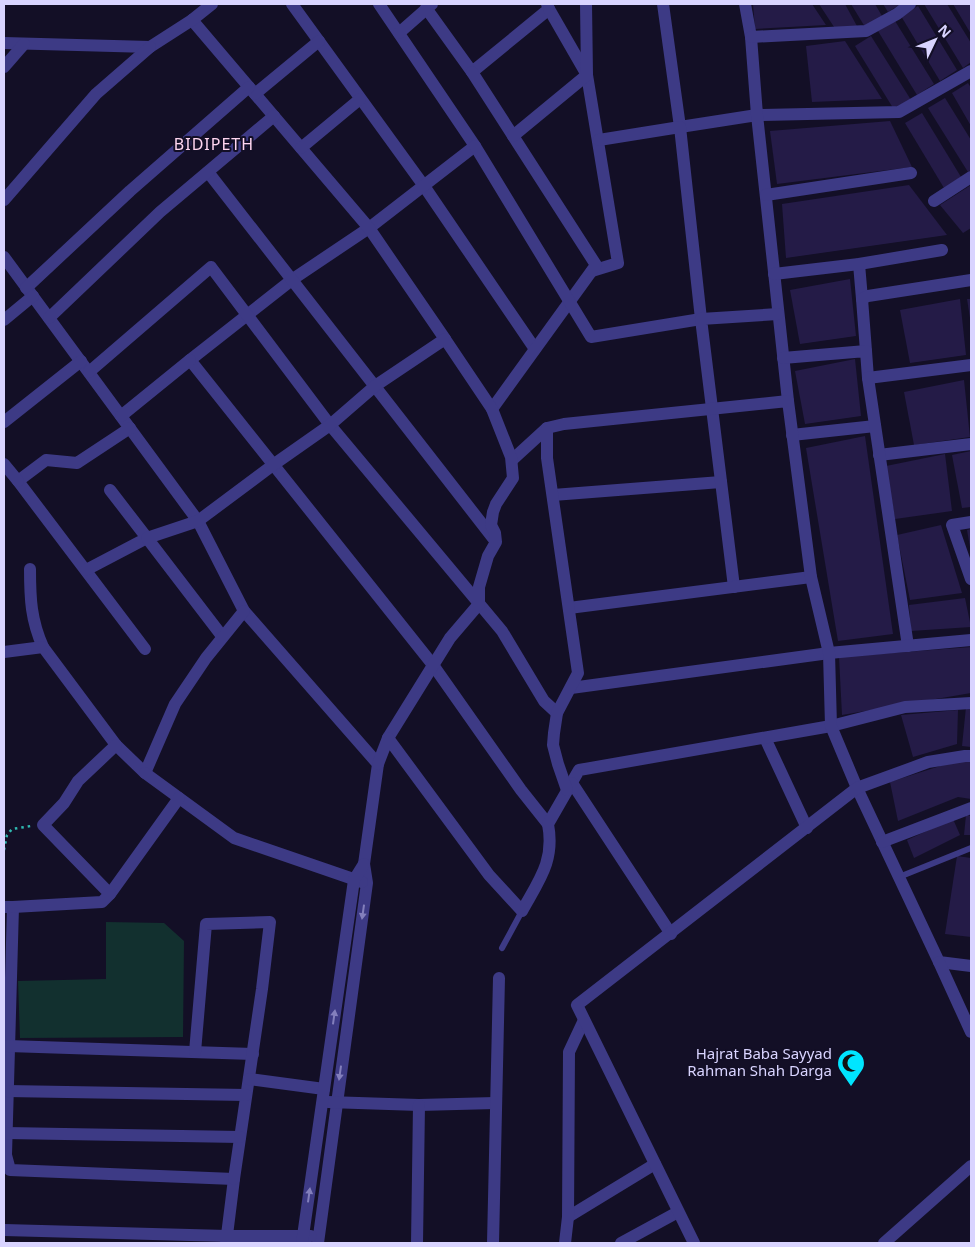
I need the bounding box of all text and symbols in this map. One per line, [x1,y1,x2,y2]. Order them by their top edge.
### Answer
north arrow [910,15,960,65]
text: N [934,20,956,41]
district label: BIDIPETH [174,133,254,155]
one-way arrow [358,905,366,921]
one-way arrow [331,1008,339,1024]
place label: Hajrat Baba Sayyad Rahman Shah Darga [687,1043,832,1080]
mosque icon: Hajrat Baba Sayyad Rahman Shah Darga [836,1048,866,1087]
one-way arrow [336,1065,344,1081]
one-way arrow [305,1187,313,1203]

